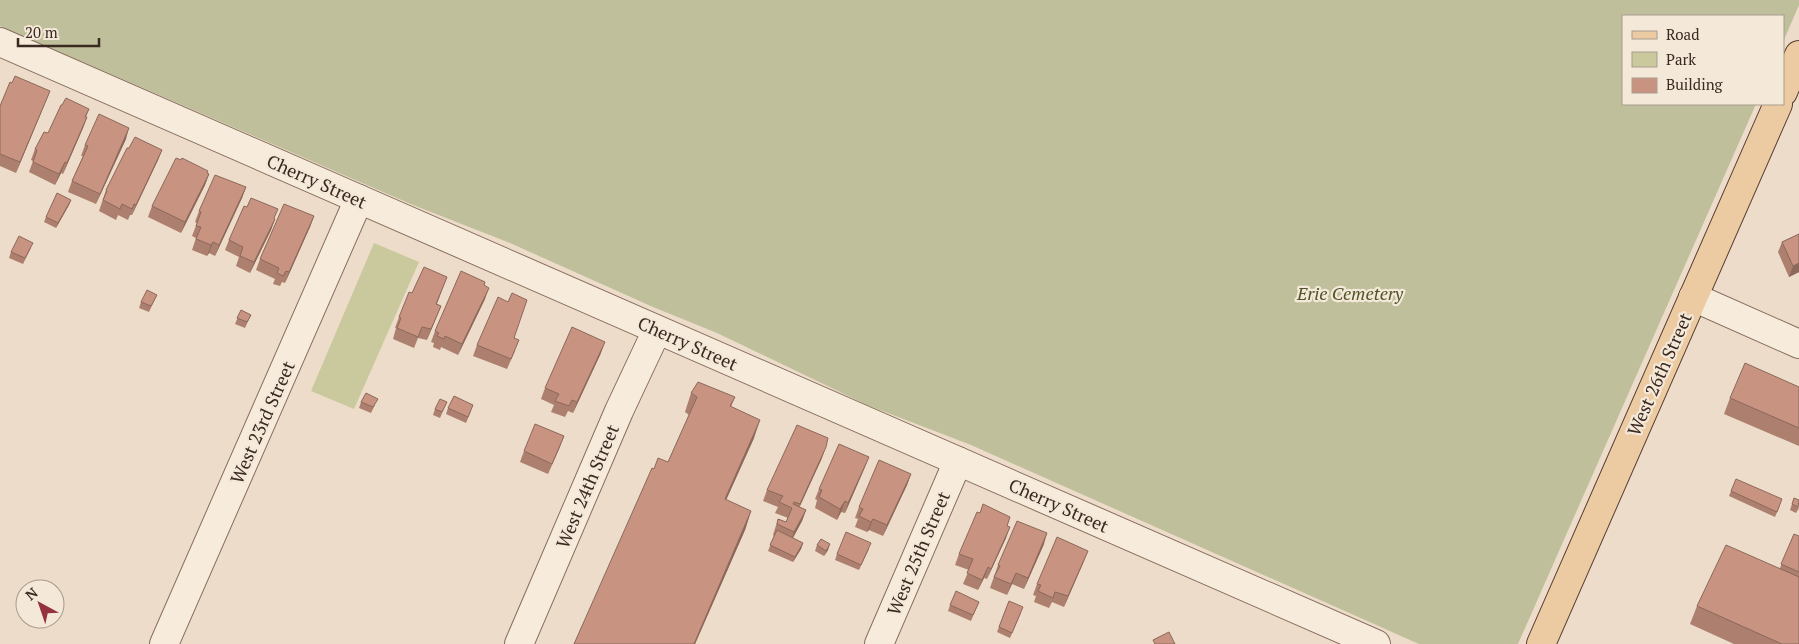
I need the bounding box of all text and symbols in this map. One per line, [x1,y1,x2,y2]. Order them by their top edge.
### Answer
scale bar [18,15,99,47]
legend [1622,15,1784,105]
text: 20 m [25,22,58,42]
text: Road [1666,24,1699,44]
text: Park [1666,49,1696,69]
text: Building [1666,74,1724,94]
street label: Cherry Street [263,148,371,214]
park label: Erie Cemetery [1296,281,1404,305]
street label: West 26th Street [1621,308,1697,439]
street label: Cherry Street [634,310,742,376]
street label: West 23rd Street [224,357,300,487]
street label: West 24th Street [550,420,624,552]
street label: Cherry Street [1005,472,1113,538]
street label: West 25th Street [881,487,955,619]
north arrow [15,579,65,629]
text: N [21,583,42,604]

